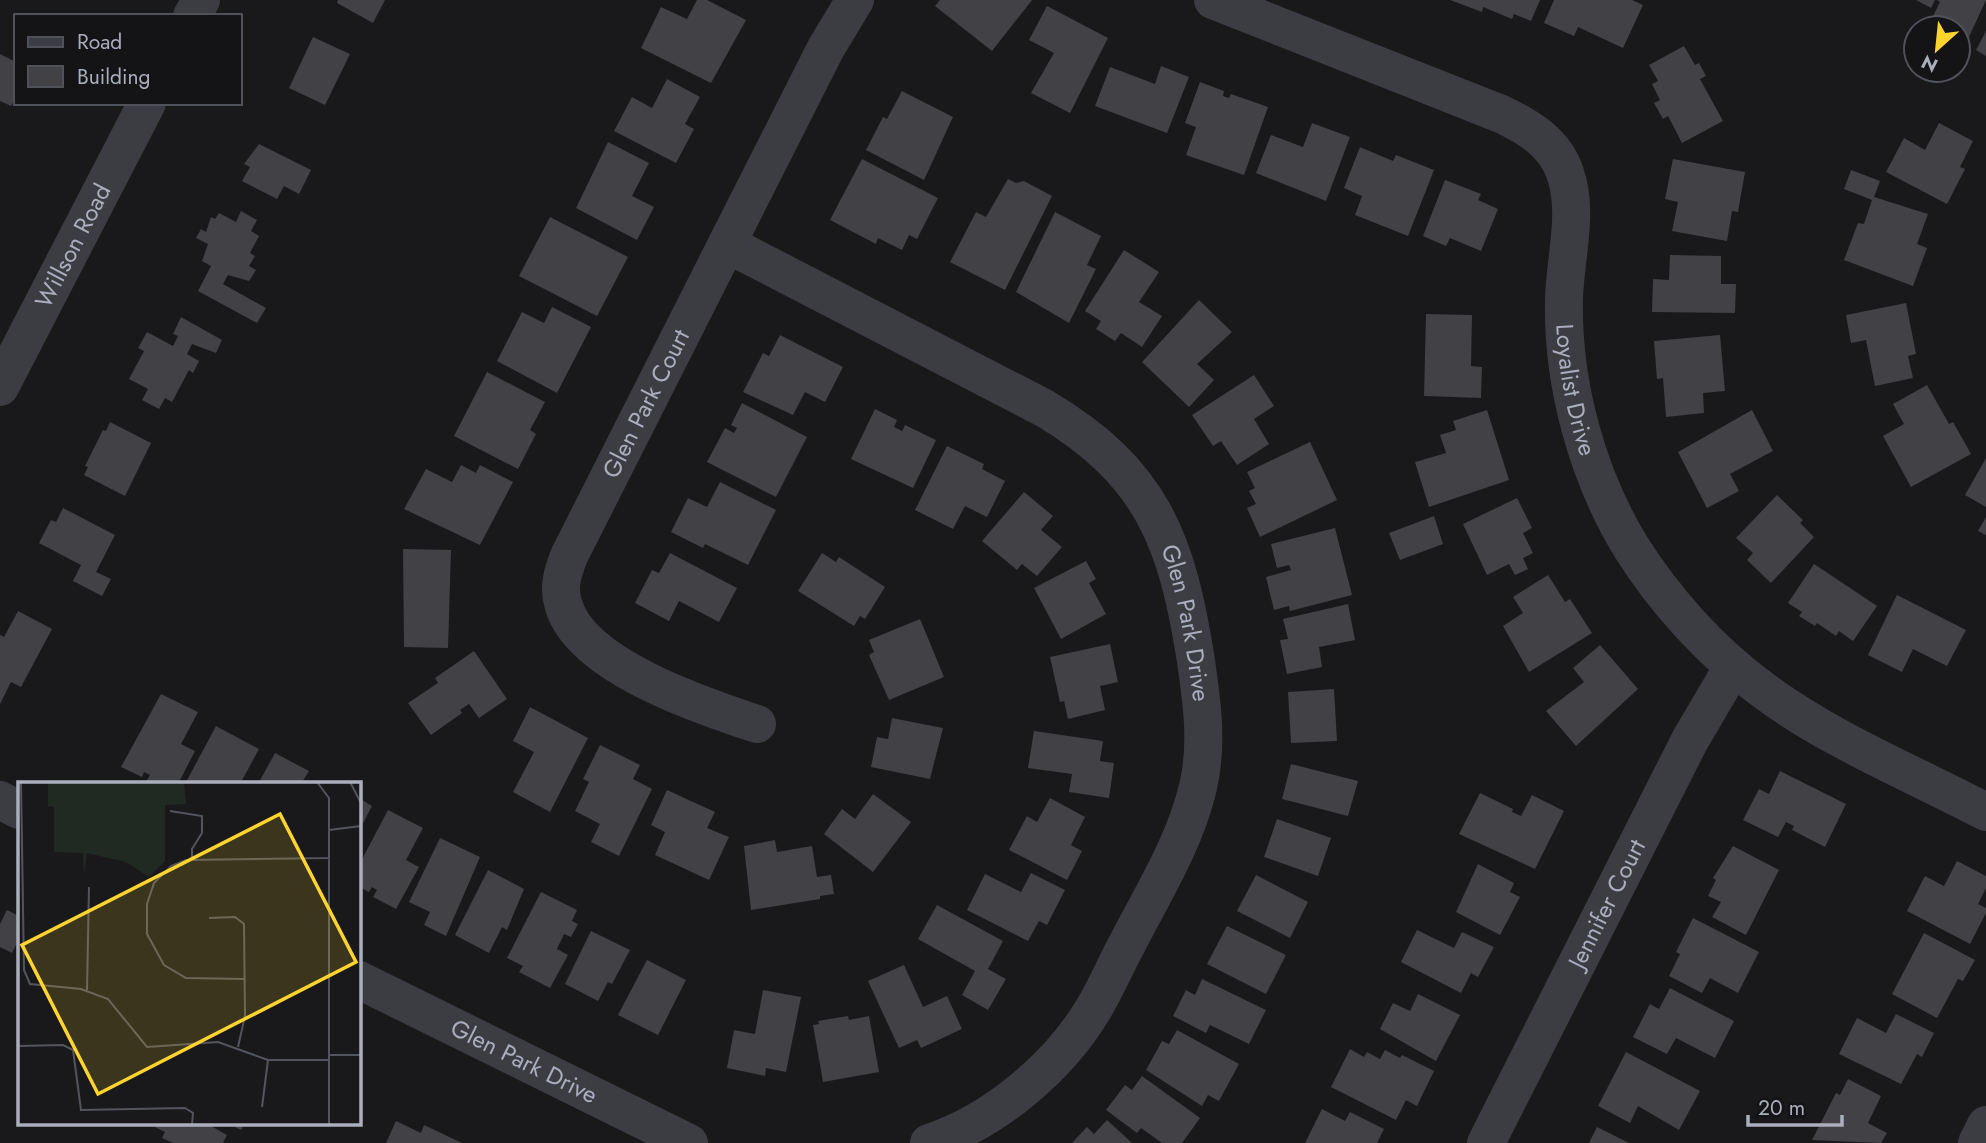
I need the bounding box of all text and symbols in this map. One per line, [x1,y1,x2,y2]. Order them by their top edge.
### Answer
legend [14,14,242,105]
north arrow [1902,14,1972,84]
text: Road [77,27,122,57]
text: N [1917,48,1942,79]
text: Building [77,62,150,92]
street label: Willson Road [26,177,119,314]
street label: Glen Park Court [593,323,698,484]
street label: Loyalist Drive [1547,323,1606,460]
street label: Glen Park Drive [1152,539,1219,703]
inset map [18,782,360,1126]
street label: Jennifer Court [1558,833,1654,977]
street label: Glen Park Drive [445,1010,604,1112]
scale bar [1748,1084,1842,1128]
text: 20 m [1758,1093,1805,1123]

